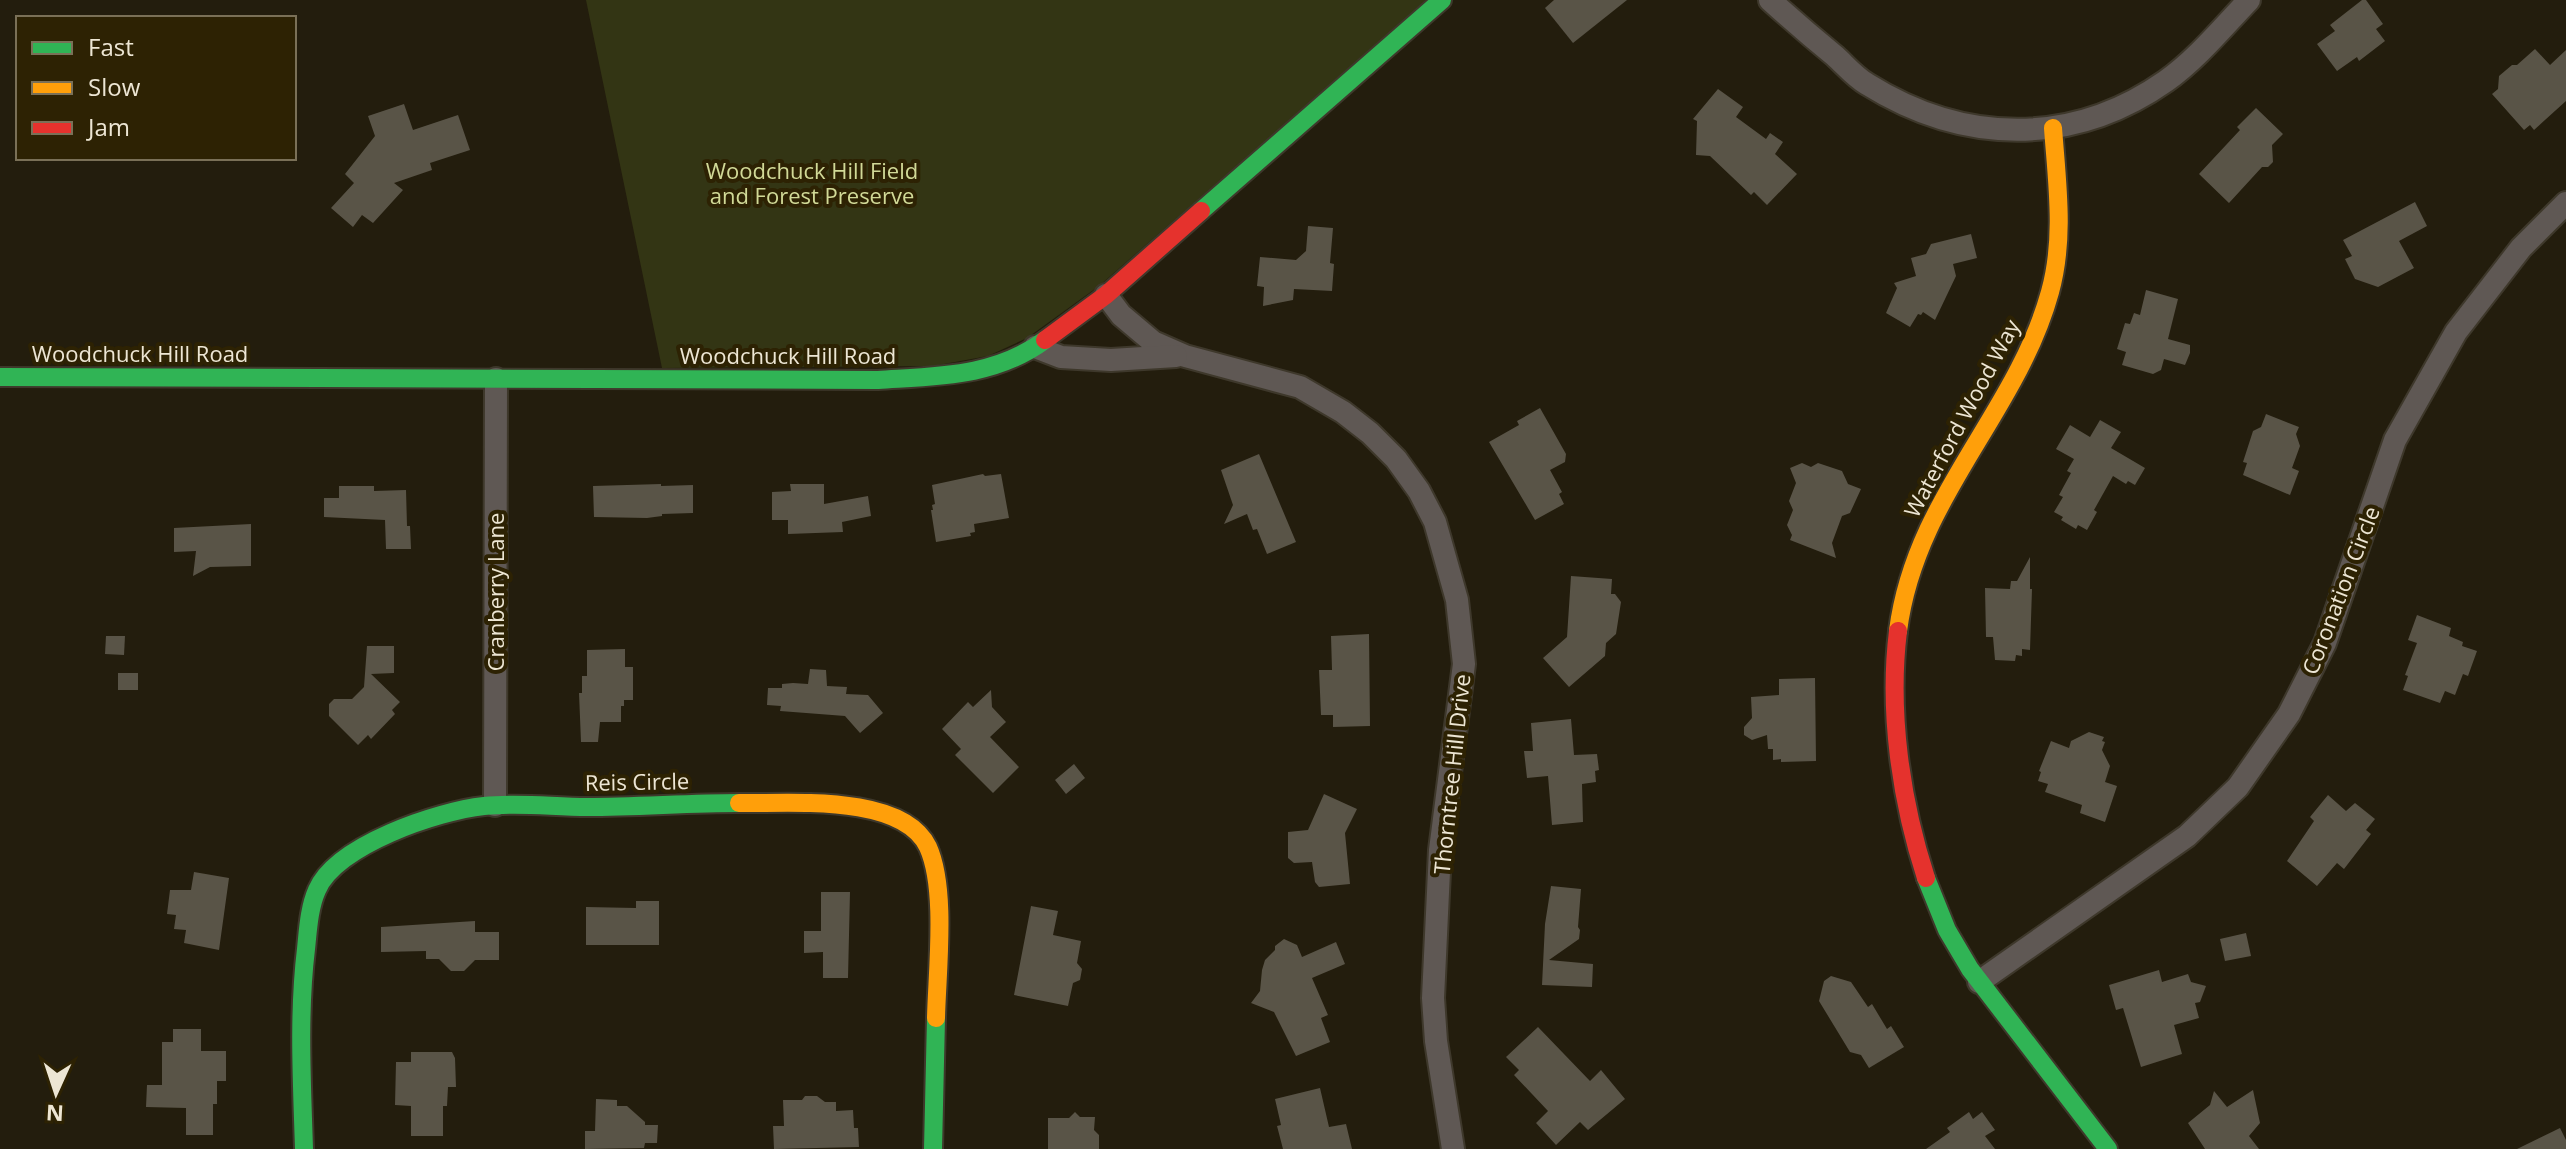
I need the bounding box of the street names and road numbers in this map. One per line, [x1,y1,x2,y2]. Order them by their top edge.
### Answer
street label: Waterford Wood Way [1896,313,2026,522]
street label: Woodchuck Hill Road [32,338,248,368]
street label: Woodchuck Hill Road [680,340,896,370]
street label: Coronation Circle [2294,502,2386,678]
street label: Cranberry Lane [480,513,510,671]
street label: Thorntree Hill Drive [1426,672,1476,876]
street label: Reis Circle [584,765,690,797]

